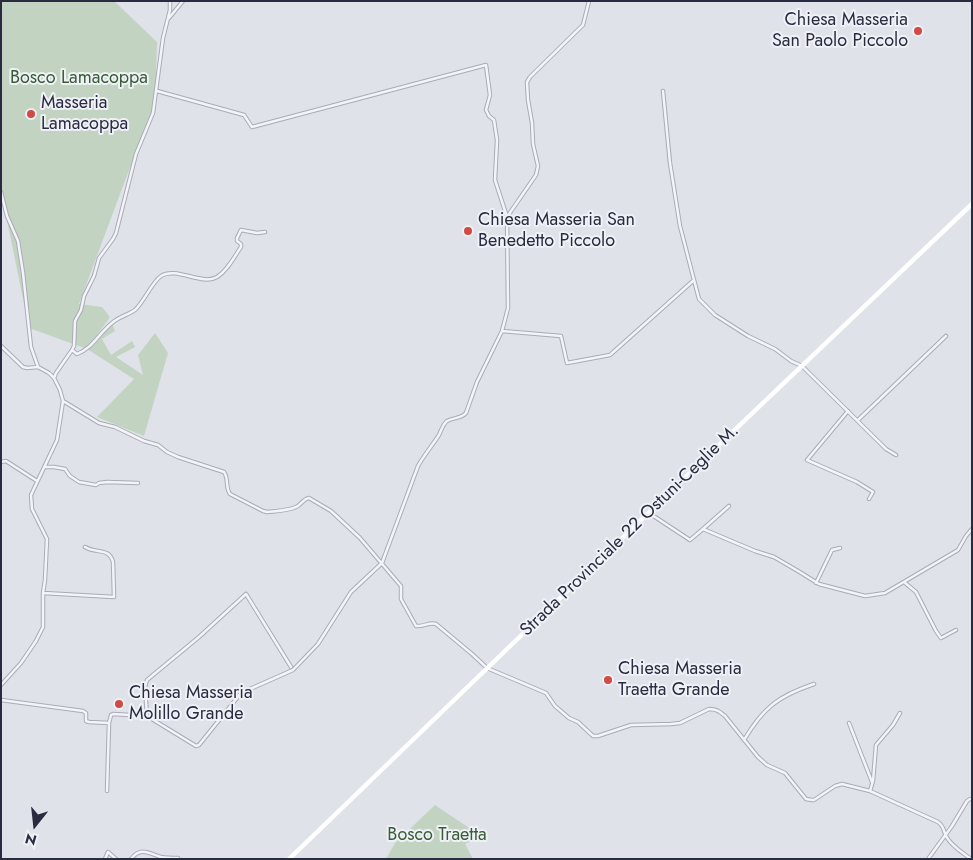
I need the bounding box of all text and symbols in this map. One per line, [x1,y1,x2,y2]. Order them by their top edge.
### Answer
place label: Chiesa Masseria San Paolo Piccolo [772,10,908,52]
marker: Chiesa Masseria San Paolo Piccolo [912,25,924,37]
park label: Bosco Lamacoppa [10,68,148,90]
place label: Masseria Lamacoppa [41,93,128,136]
marker: Masseria Lamacoppa [25,108,37,120]
place label: Chiesa Masseria San Benedetto Piccolo [478,210,635,252]
marker: Chiesa Masseria San Benedetto Piccolo [462,225,474,237]
street label: Strada Provinciale 22 Ostuni-Ceglie M. [516,421,744,641]
place label: Chiesa Masseria Traetta Grande [618,659,742,702]
marker: Chiesa Masseria Traetta Grande [602,674,614,686]
place label: Chiesa Masseria Molillo Grande [129,683,253,726]
marker: Chiesa Masseria Molillo Grande [113,698,125,710]
north arrow [10,800,60,850]
park label: Bosco Traetta [387,825,487,847]
text: N [23,828,39,851]

